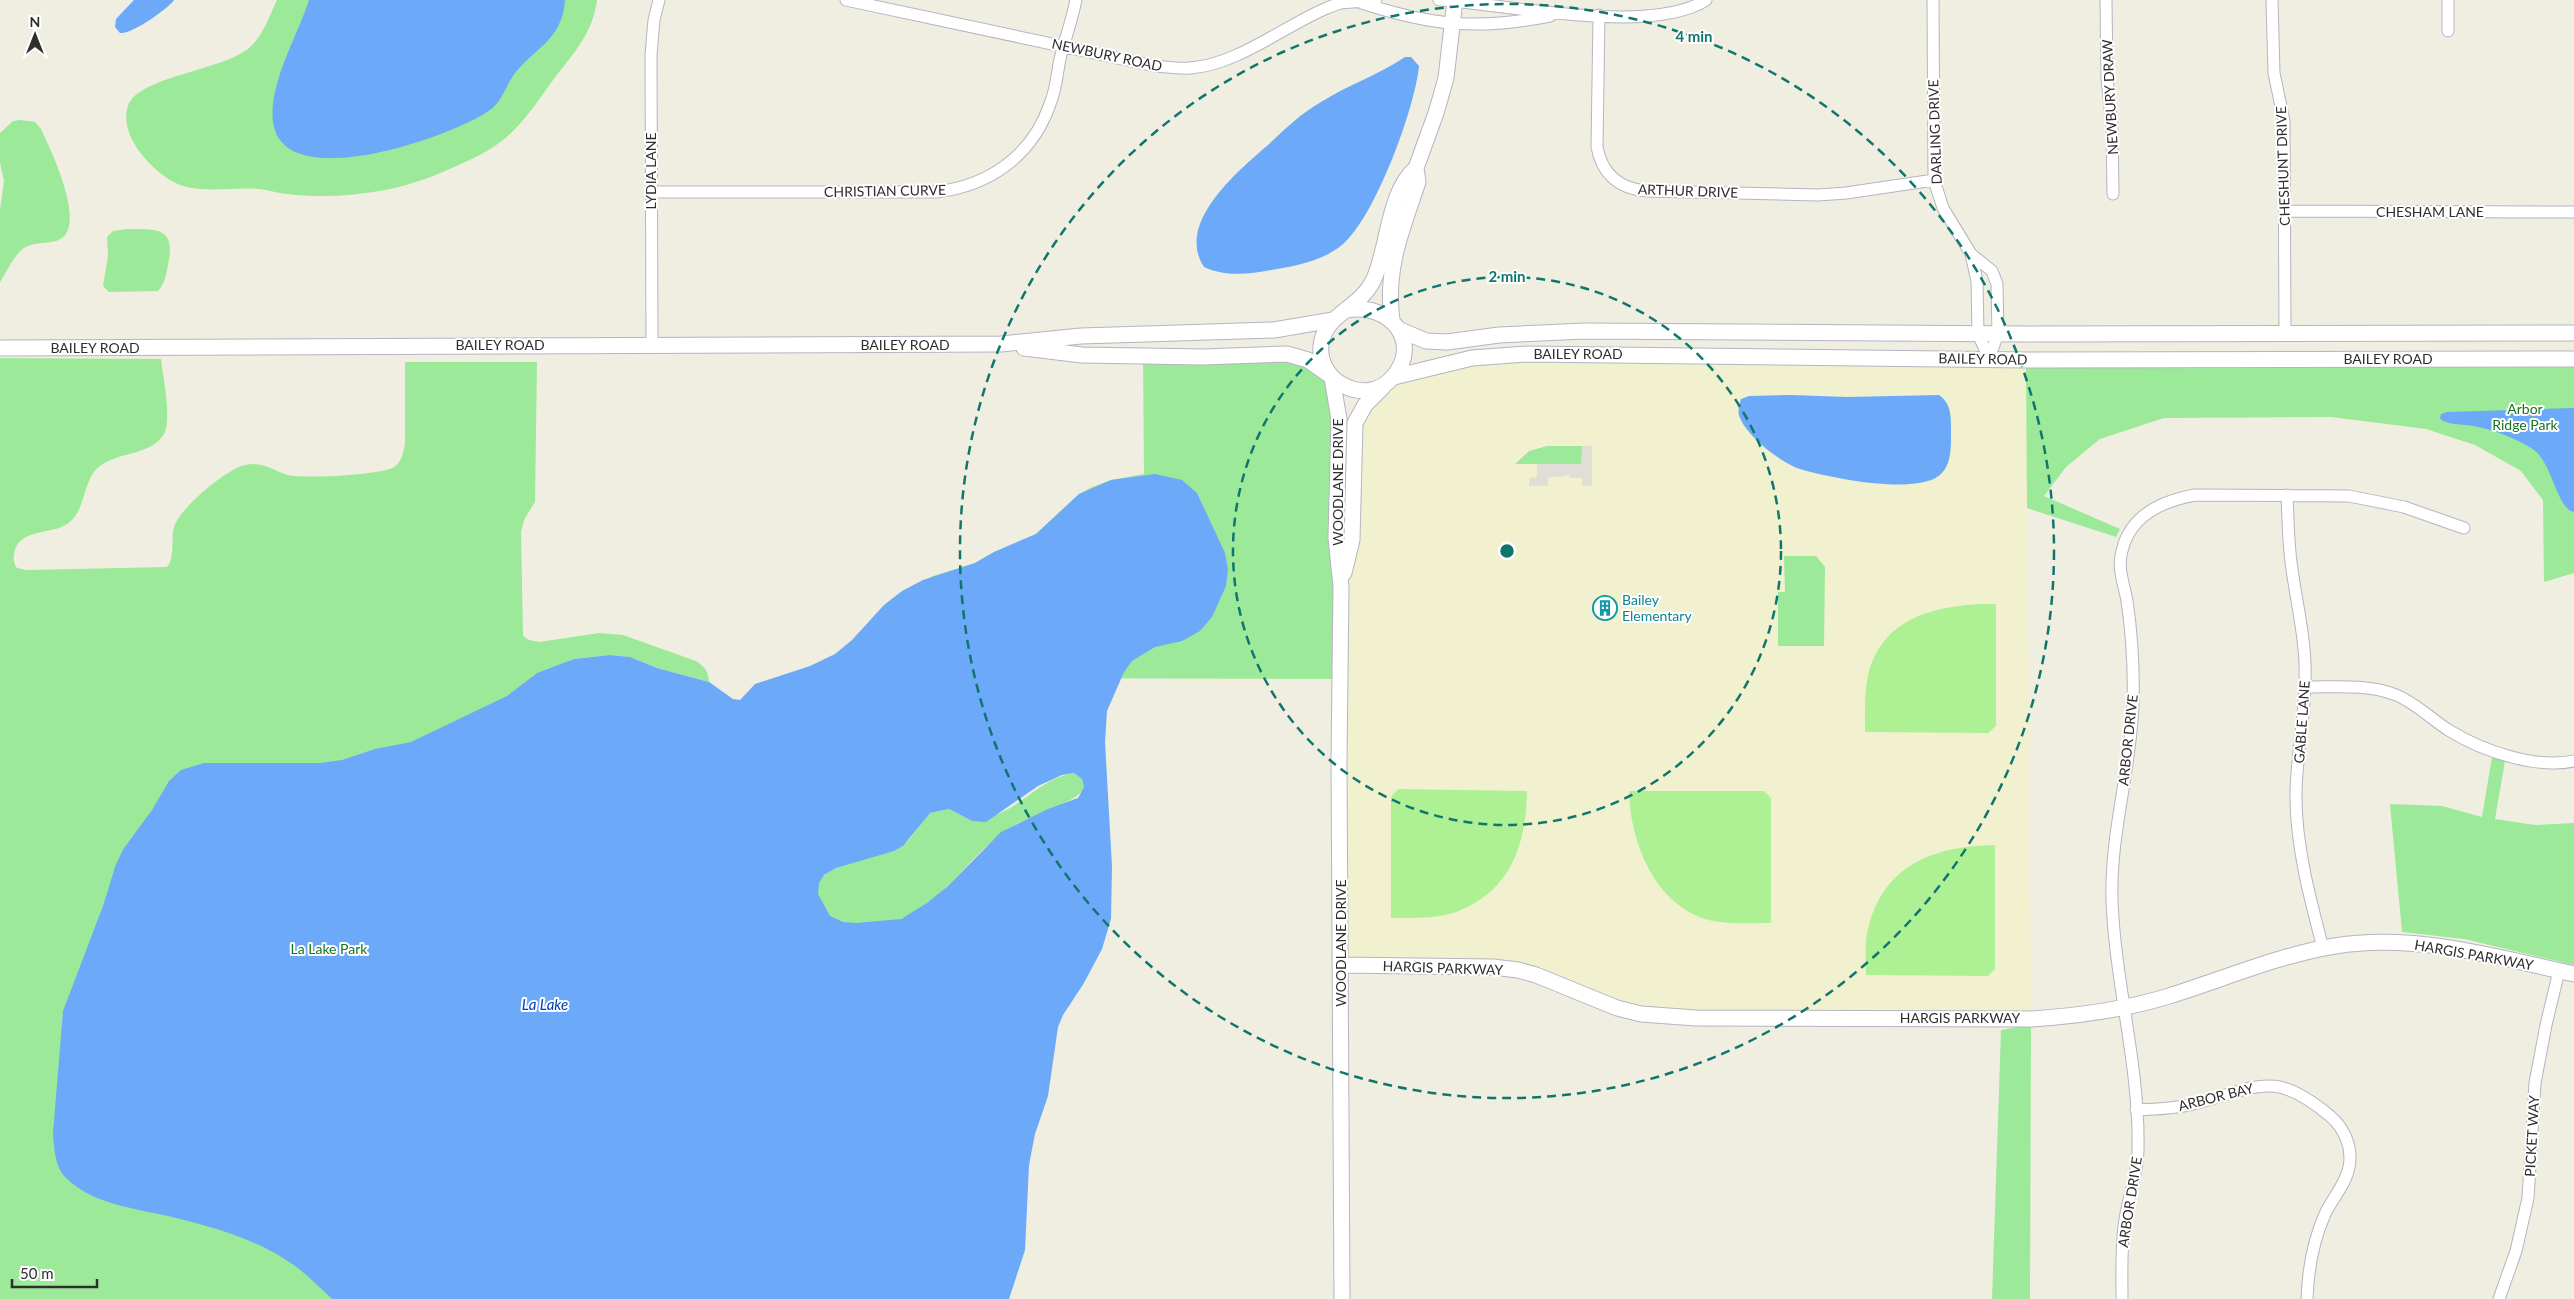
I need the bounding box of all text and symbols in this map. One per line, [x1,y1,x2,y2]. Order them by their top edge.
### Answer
north arrow [10,10,60,60]
text: N [30,13,40,30]
text: 4 min [1675,27,1713,45]
street label: NEWBURY ROAD [1050,35,1164,75]
street label: NEWBURY DRAW [2098,38,2121,155]
street label: DARLING DRIVE [1924,79,1945,185]
street label: CHESHUNT DRIVE [2272,106,2293,226]
street label: LYDIA LANE [642,132,659,210]
street label: ARTHUR DRIVE [1638,180,1739,201]
street label: CHRISTIAN CURVE [824,181,946,200]
street label: CHESHAM LANE [2376,203,2484,220]
text: 2 min [1488,267,1526,285]
street label: BAILEY ROAD [455,336,545,353]
street label: BAILEY ROAD [860,336,950,353]
street label: BAILEY ROAD [50,339,140,356]
street label: BAILEY ROAD [1533,345,1623,362]
street label: BAILEY ROAD [1938,349,2028,368]
street label: BAILEY ROAD [2343,350,2433,367]
park label: Arbor Ridge Park [2492,400,2559,433]
street label: WOODLANE DRIVE [1329,418,1346,546]
centre of rings [1498,542,1516,560]
place label: Bailey Elementary [1622,591,1692,624]
building icon: Bailey Elementary [1592,595,1618,621]
street label: GABLE LANE [2290,680,2313,764]
street label: ARBOR DRIVE [2114,693,2141,786]
street label: WOODLANE DRIVE [1332,879,1349,1007]
street label: HARGIS PARKWAY [2413,936,2535,973]
park label: La Lake Park [291,940,368,957]
street label: HARGIS PARKWAY [1382,957,1504,978]
water label: La Lake [522,995,568,1013]
street label: HARGIS PARKWAY [1900,1009,2021,1026]
street label: ARBOR BAY [2176,1079,2256,1114]
street label: PICKET WAY [2521,1095,2542,1177]
street label: ARBOR DRIVE [2114,1155,2145,1249]
scale bar [12,1256,98,1288]
text: 50 m [20,1264,54,1282]

